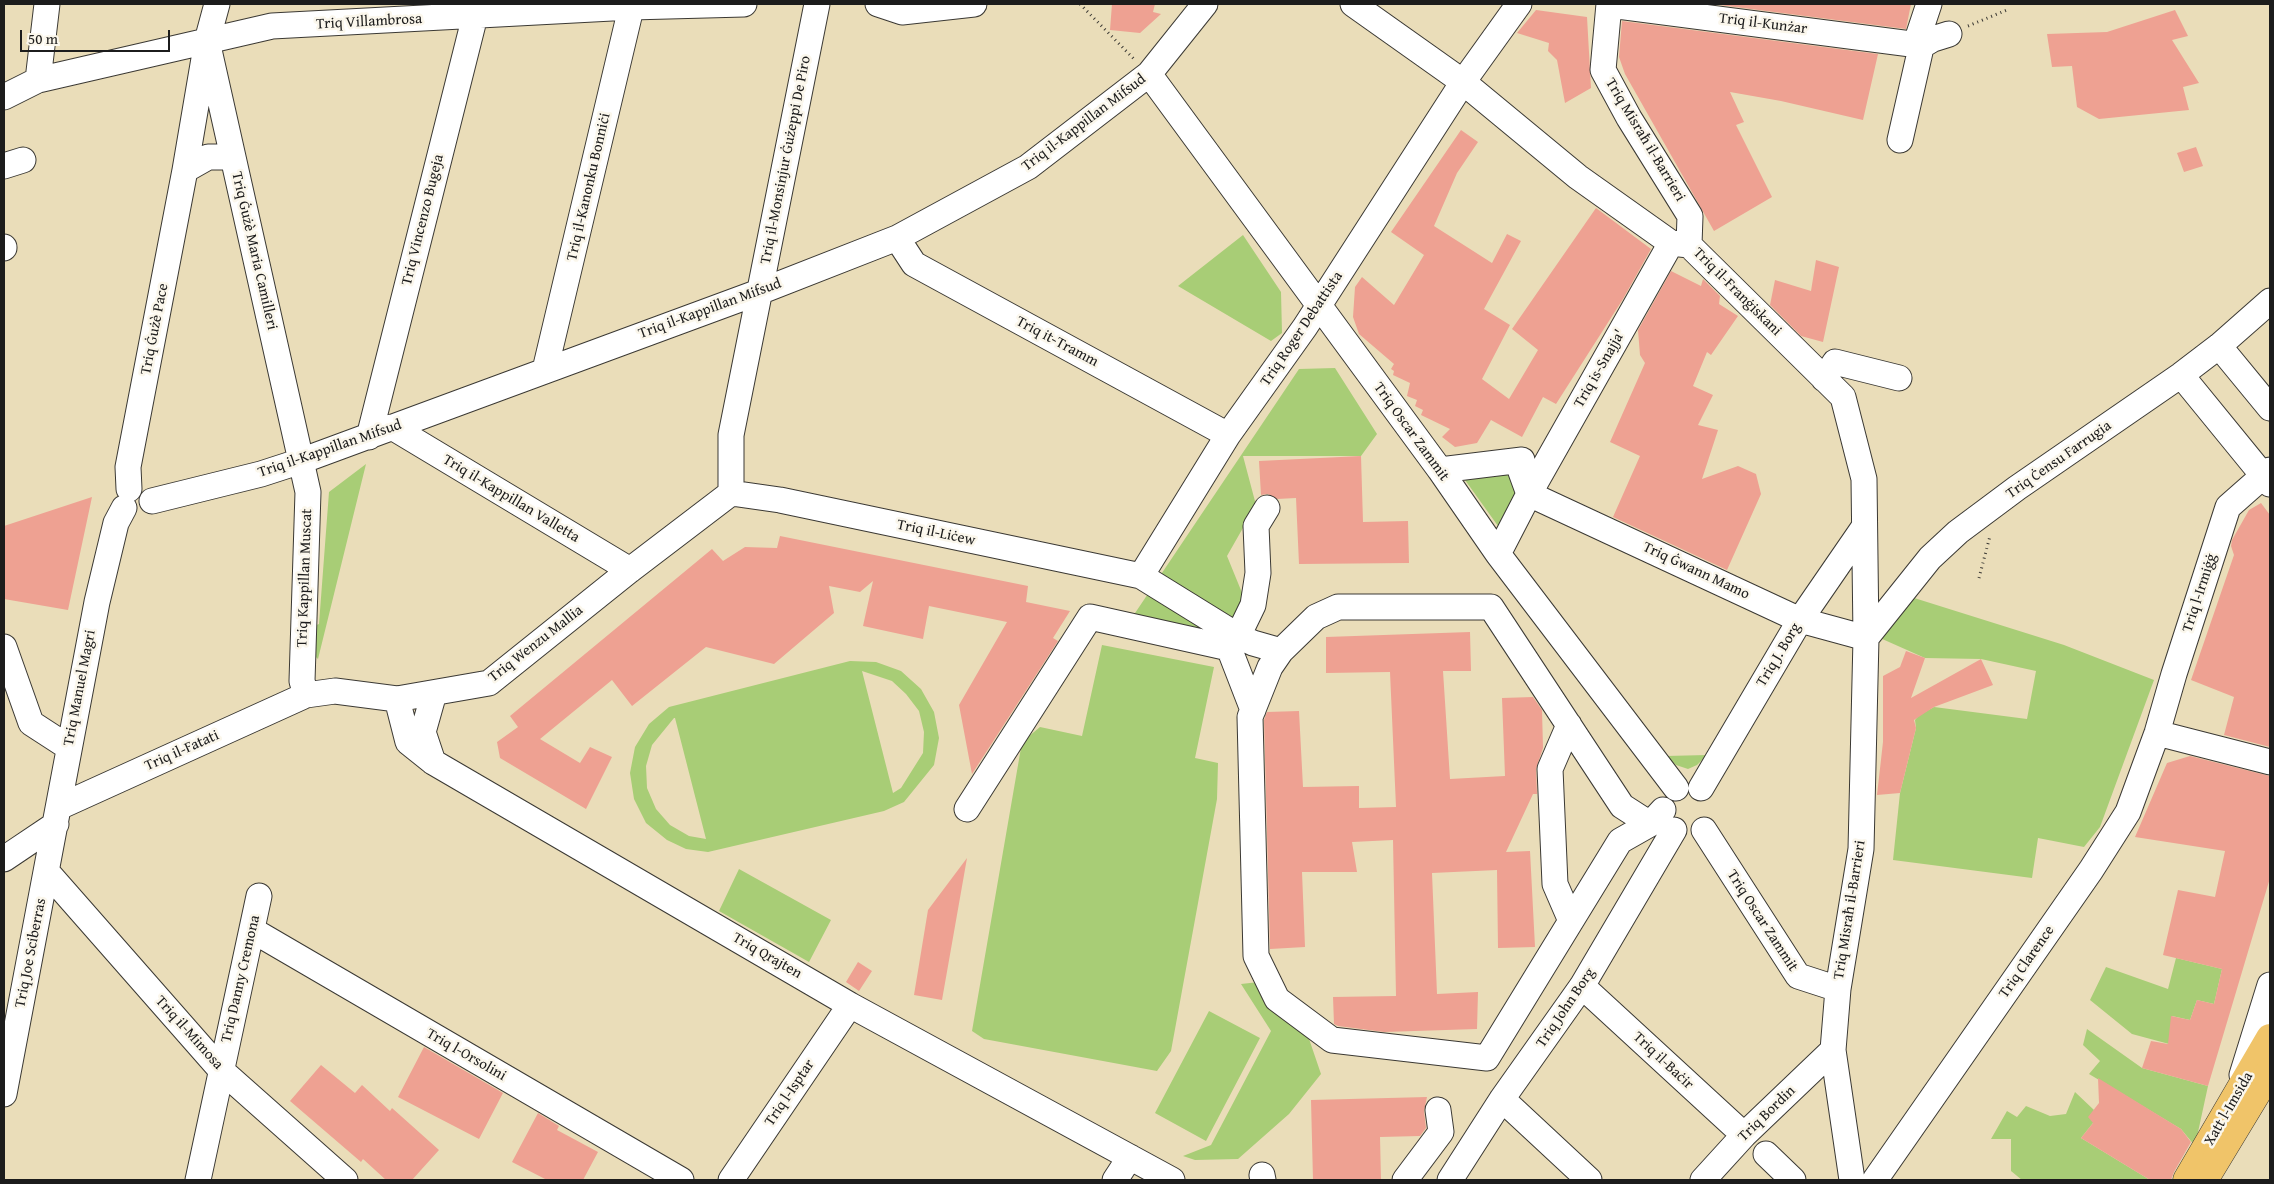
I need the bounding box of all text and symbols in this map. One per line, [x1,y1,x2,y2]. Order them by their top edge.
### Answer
street label: Triq Villambrosa [315,10,423,34]
street label: Triq il-Kunżar [1718,10,1808,38]
scale bar [22,20,172,52]
text: 50 m [28,28,58,49]
street label: Triq il-Monsinjur Ġużeppi De Piro [757,54,815,266]
street label: Triq il-Kappillan Mifsud [1018,71,1150,175]
street label: Triq Misraħ il-Barrieri [1601,75,1689,205]
street label: Triq il-Kanonku Bonniċi [563,111,615,263]
street label: Triq Vincenzo Bugeja [398,153,448,287]
street label: Triq Ġużè Maria Camilleri [227,170,281,332]
street label: Triq il-Franġiskani [1689,244,1785,340]
street label: Triq Roger Debattista [1257,268,1347,390]
street label: Triq il-Kappillan Mifsud [636,275,784,343]
street label: Triq Ġużè Pace [137,282,173,376]
street label: Triq it-Tramm [1013,313,1101,371]
street label: Triq is-Snajja' [1570,327,1630,411]
street label: Triq Oscar Zammit [1369,379,1453,485]
street label: Triq il-Kappillan Mifsud [256,416,404,482]
street label: Triq Ċensu Farrugia [2003,417,2115,503]
street label: Triq il-Kappillan Valletta [439,451,583,547]
street label: Triq Kappillan Muscat [294,508,316,648]
street label: Triq il-Liċew [895,516,977,550]
street label: Triq Ġwann Mamo [1640,538,1752,604]
street label: Triq l-Irmiġġ [2179,551,2221,635]
street label: Triq Wenzu Mallia [485,602,587,686]
street label: Triq J. Borg [1753,620,1805,690]
street label: Triq Manuel Magri [60,629,100,747]
street label: Triq il-Fatati [142,727,222,775]
street label: Triq Misraħ il-Barrieri [1830,839,1870,981]
street label: Triq Oscar Zammit [1722,867,1802,975]
street label: Triq Joe Sciberras [12,897,50,1009]
street label: Triq Danny Cremona [218,913,264,1045]
street label: Triq Clarence [1995,922,2059,1002]
street label: Triq Qrajten [729,929,805,983]
street label: Triq John Borg [1533,965,1599,1051]
street label: Triq il-Mimosa [151,992,227,1074]
street label: Triq l-Orsolini [423,1025,509,1085]
street label: Triq il-Baċir [1629,1028,1697,1094]
street label: Triq l-Isptar [761,1056,819,1130]
street label: Xatt l-Imsida [2201,1069,2257,1149]
street label: Triq Bordin [1735,1082,1799,1146]

